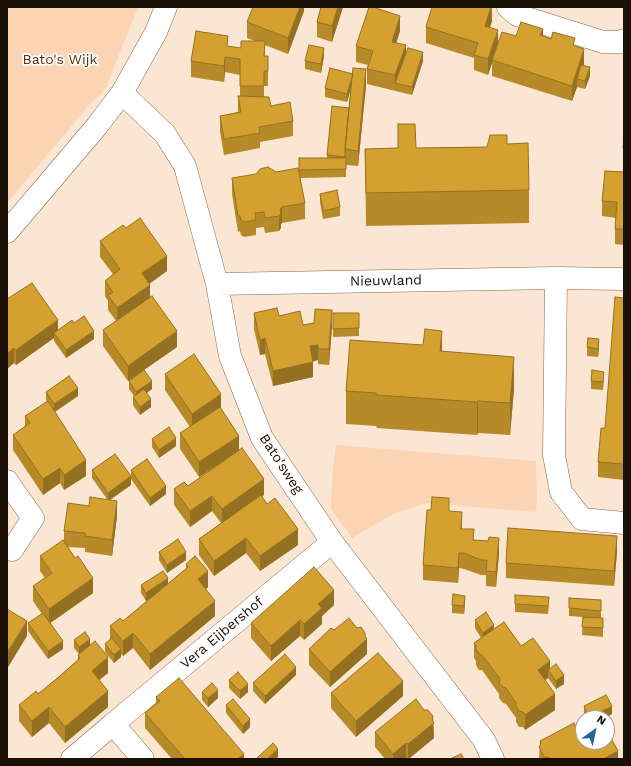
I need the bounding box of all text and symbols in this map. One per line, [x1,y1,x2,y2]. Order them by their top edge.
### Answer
park label: Bato's Wijk [23,52,97,68]
street label: Nieuwland [350,272,422,290]
street label: Bato'sweg [255,431,307,497]
street label: Vera Eijbershof [177,593,267,673]
north arrow [575,710,615,750]
text: N [594,713,608,728]

